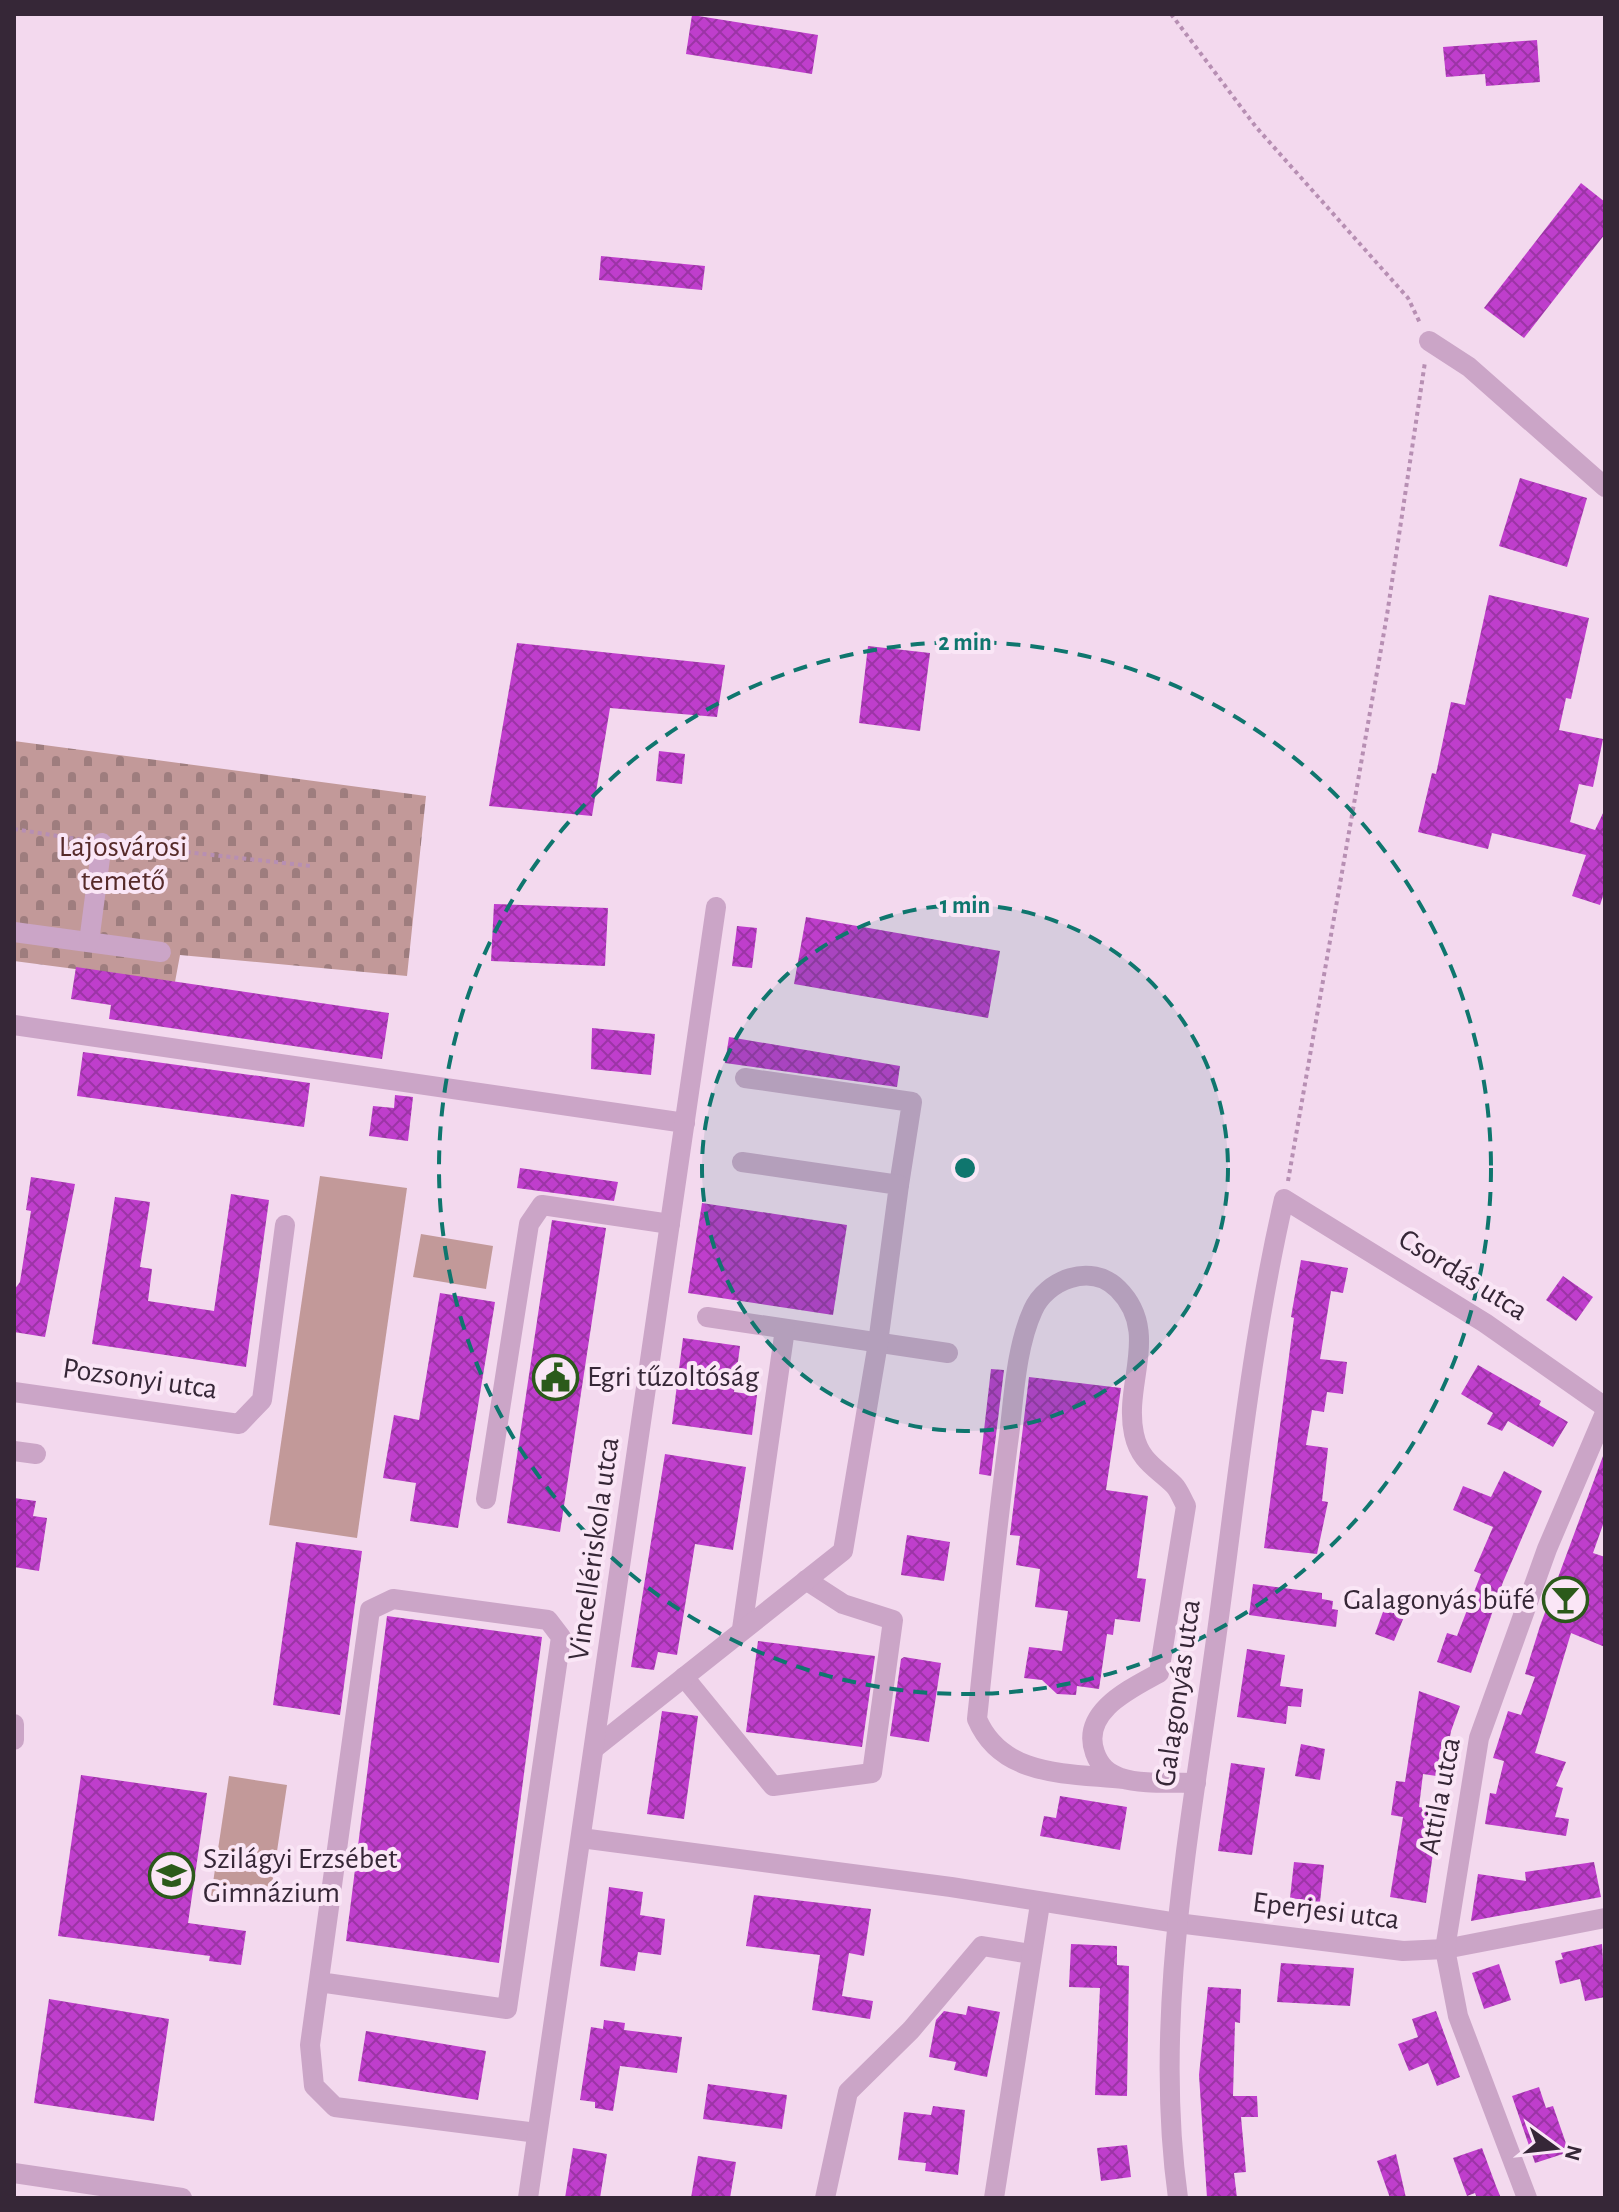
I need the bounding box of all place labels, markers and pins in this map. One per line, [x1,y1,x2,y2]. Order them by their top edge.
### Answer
centre of rings [951,1154,979,1182]
public building icon: Egri tűzoltóság [532,1353,580,1401]
place label: Egri tűzoltóság [587,1362,760,1392]
bar icon: Galagonyás büfé [1542,1576,1590,1624]
place label: Galagonyás büfé [1343,1585,1535,1615]
place label: Szilágyi Erzsébet Gimnázium [203,1844,398,1908]
school or university icon: Szilágyi Erzsébet Gimnázium [148,1852,196,1900]

